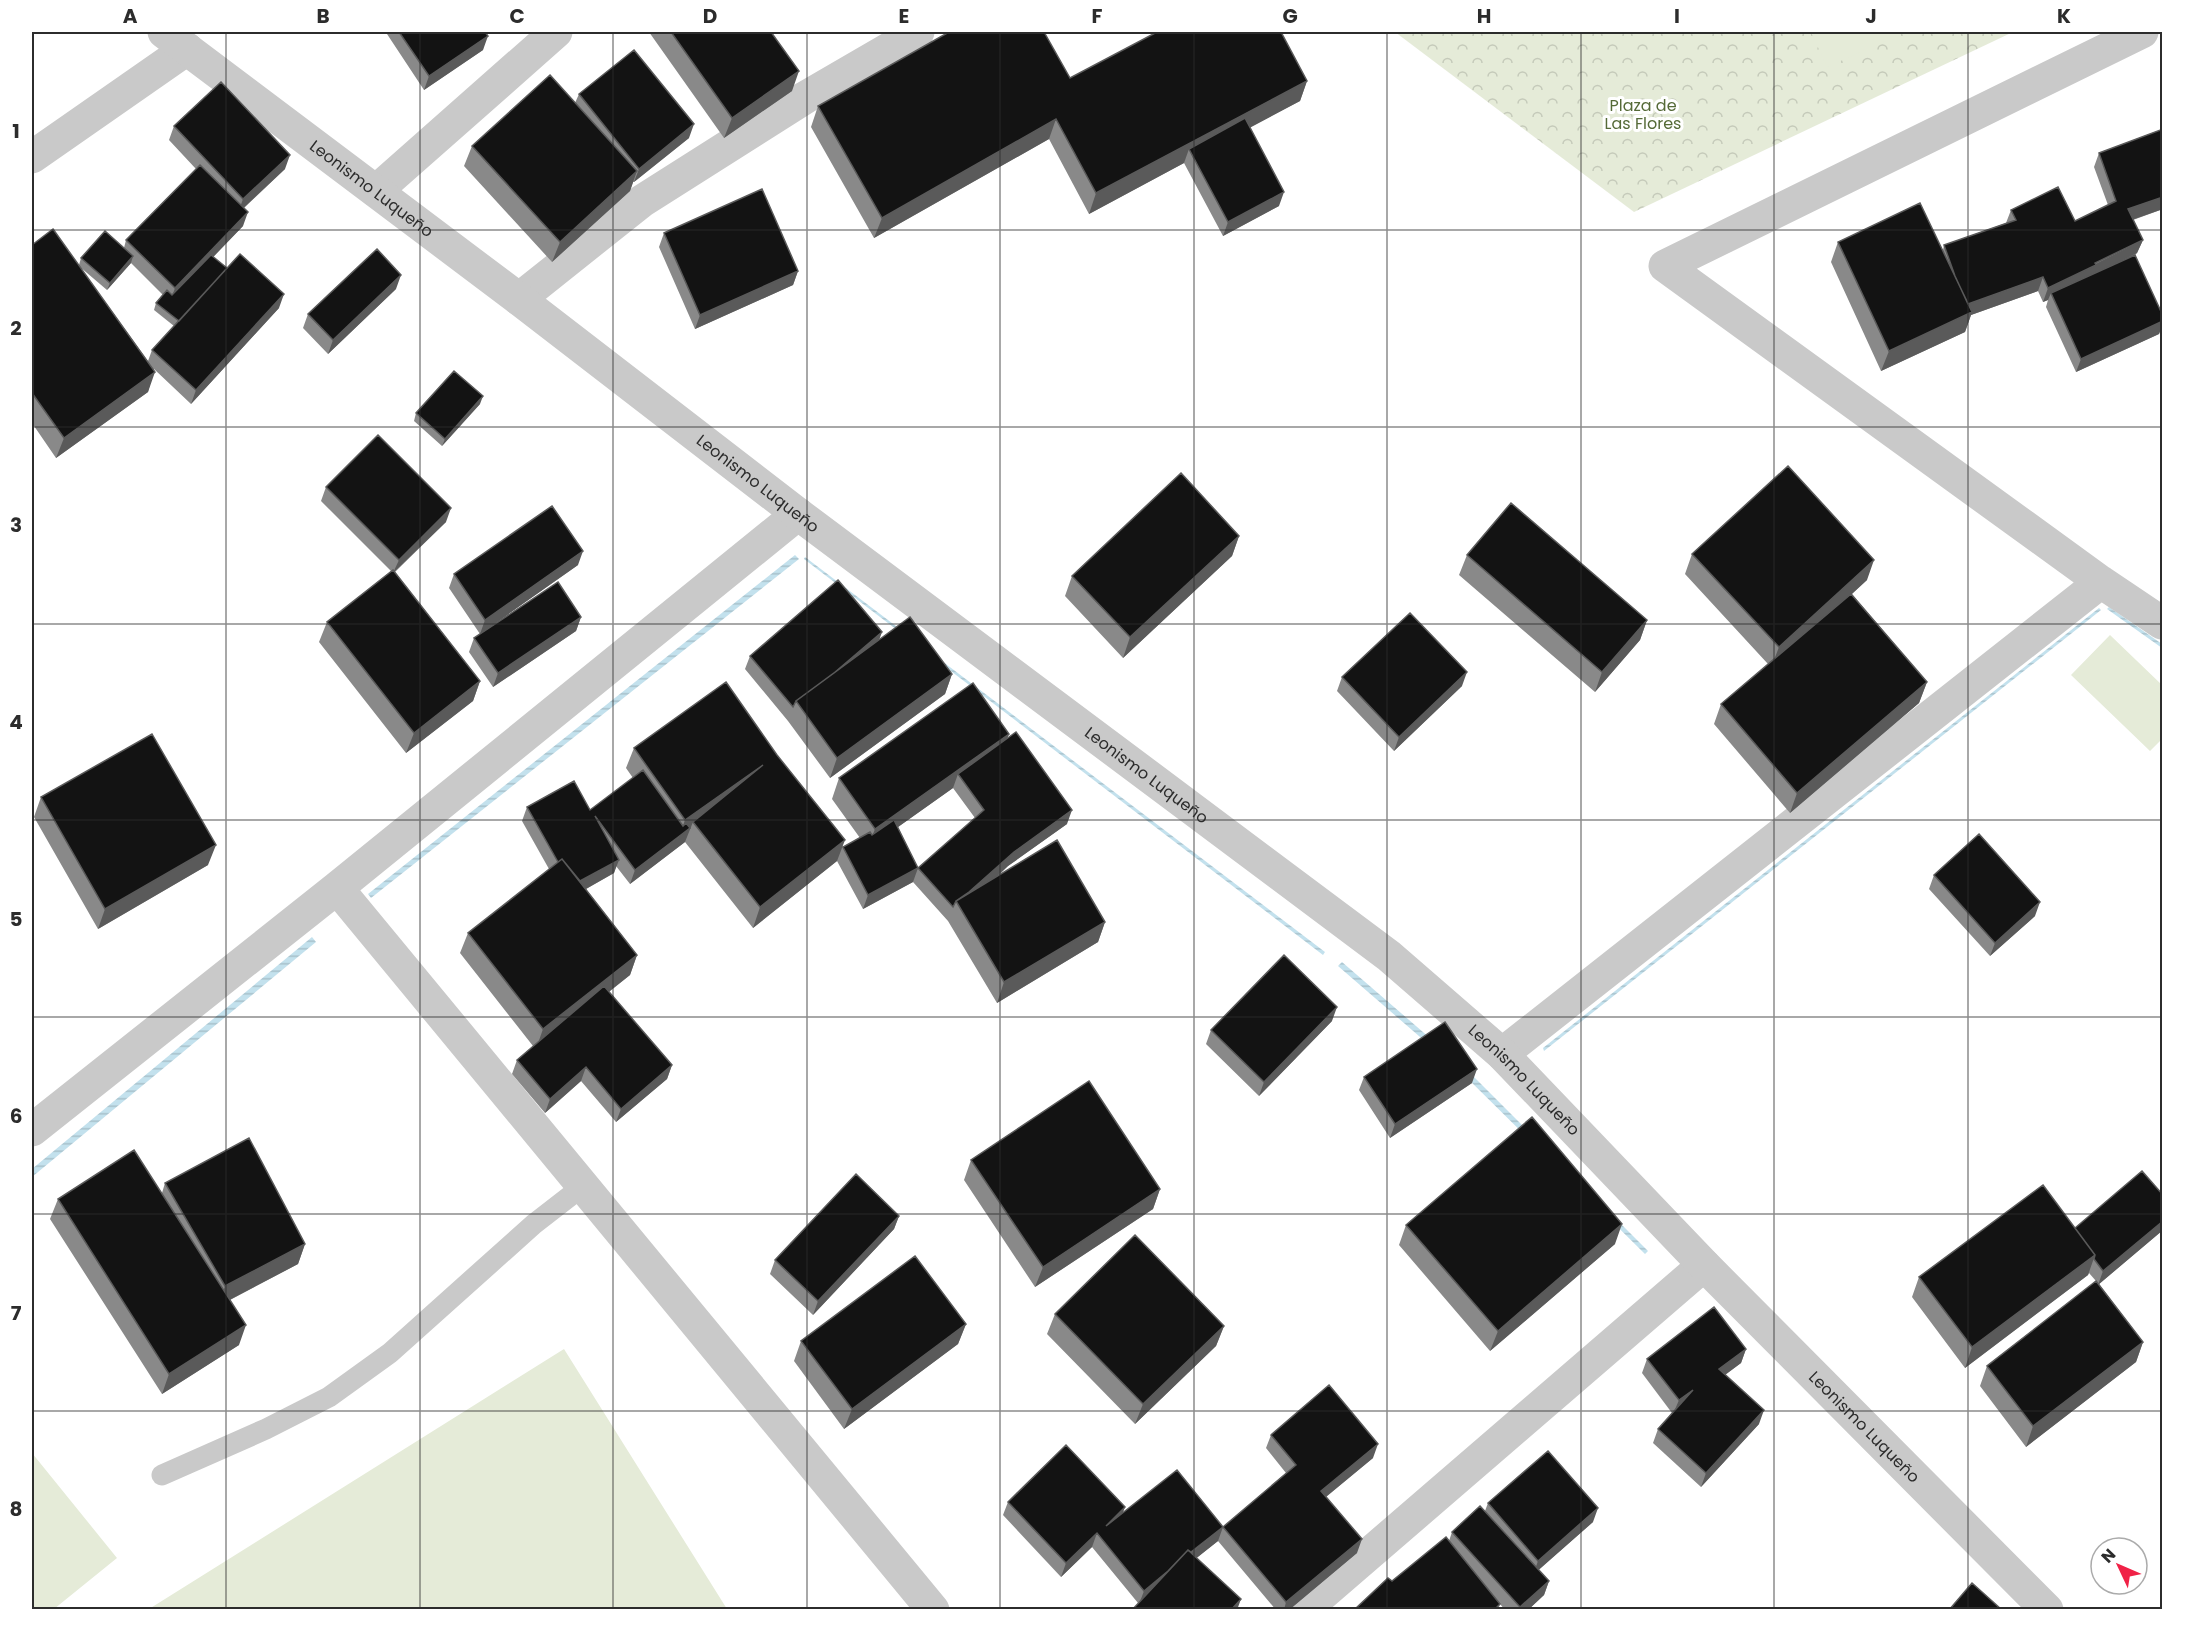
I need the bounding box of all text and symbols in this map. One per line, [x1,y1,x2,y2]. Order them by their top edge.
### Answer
text: A [123,2,138,30]
text: B [316,2,330,30]
text: C [509,2,525,30]
text: D [703,2,717,30]
text: E [899,2,909,30]
text: F [1092,2,1103,30]
text: G [1282,2,1298,30]
text: H [1477,2,1491,30]
text: I [1674,2,1680,30]
text: J [1865,2,1877,30]
text: K [2057,2,2071,30]
park label: Plaza de Las Flores [1605,94,1681,135]
text: 1 [12,117,20,145]
street label: Leonismo Luqueño [305,135,438,243]
text: 2 [10,314,22,342]
street label: Leonismo Luqueño [692,429,824,538]
text: 3 [10,511,22,539]
text: 4 [9,708,23,736]
street label: Leonismo Luqueño [1080,721,1213,829]
text: 5 [10,905,23,933]
street label: Leonismo Luqueño [1463,1019,1585,1141]
text: 6 [10,1102,22,1130]
text: 7 [11,1299,22,1327]
street label: Leonismo Luqueño [1804,1366,1925,1488]
text: 8 [10,1495,22,1523]
north arrow [2089,1536,2149,1596]
text: N [2096,1544,2121,1568]

